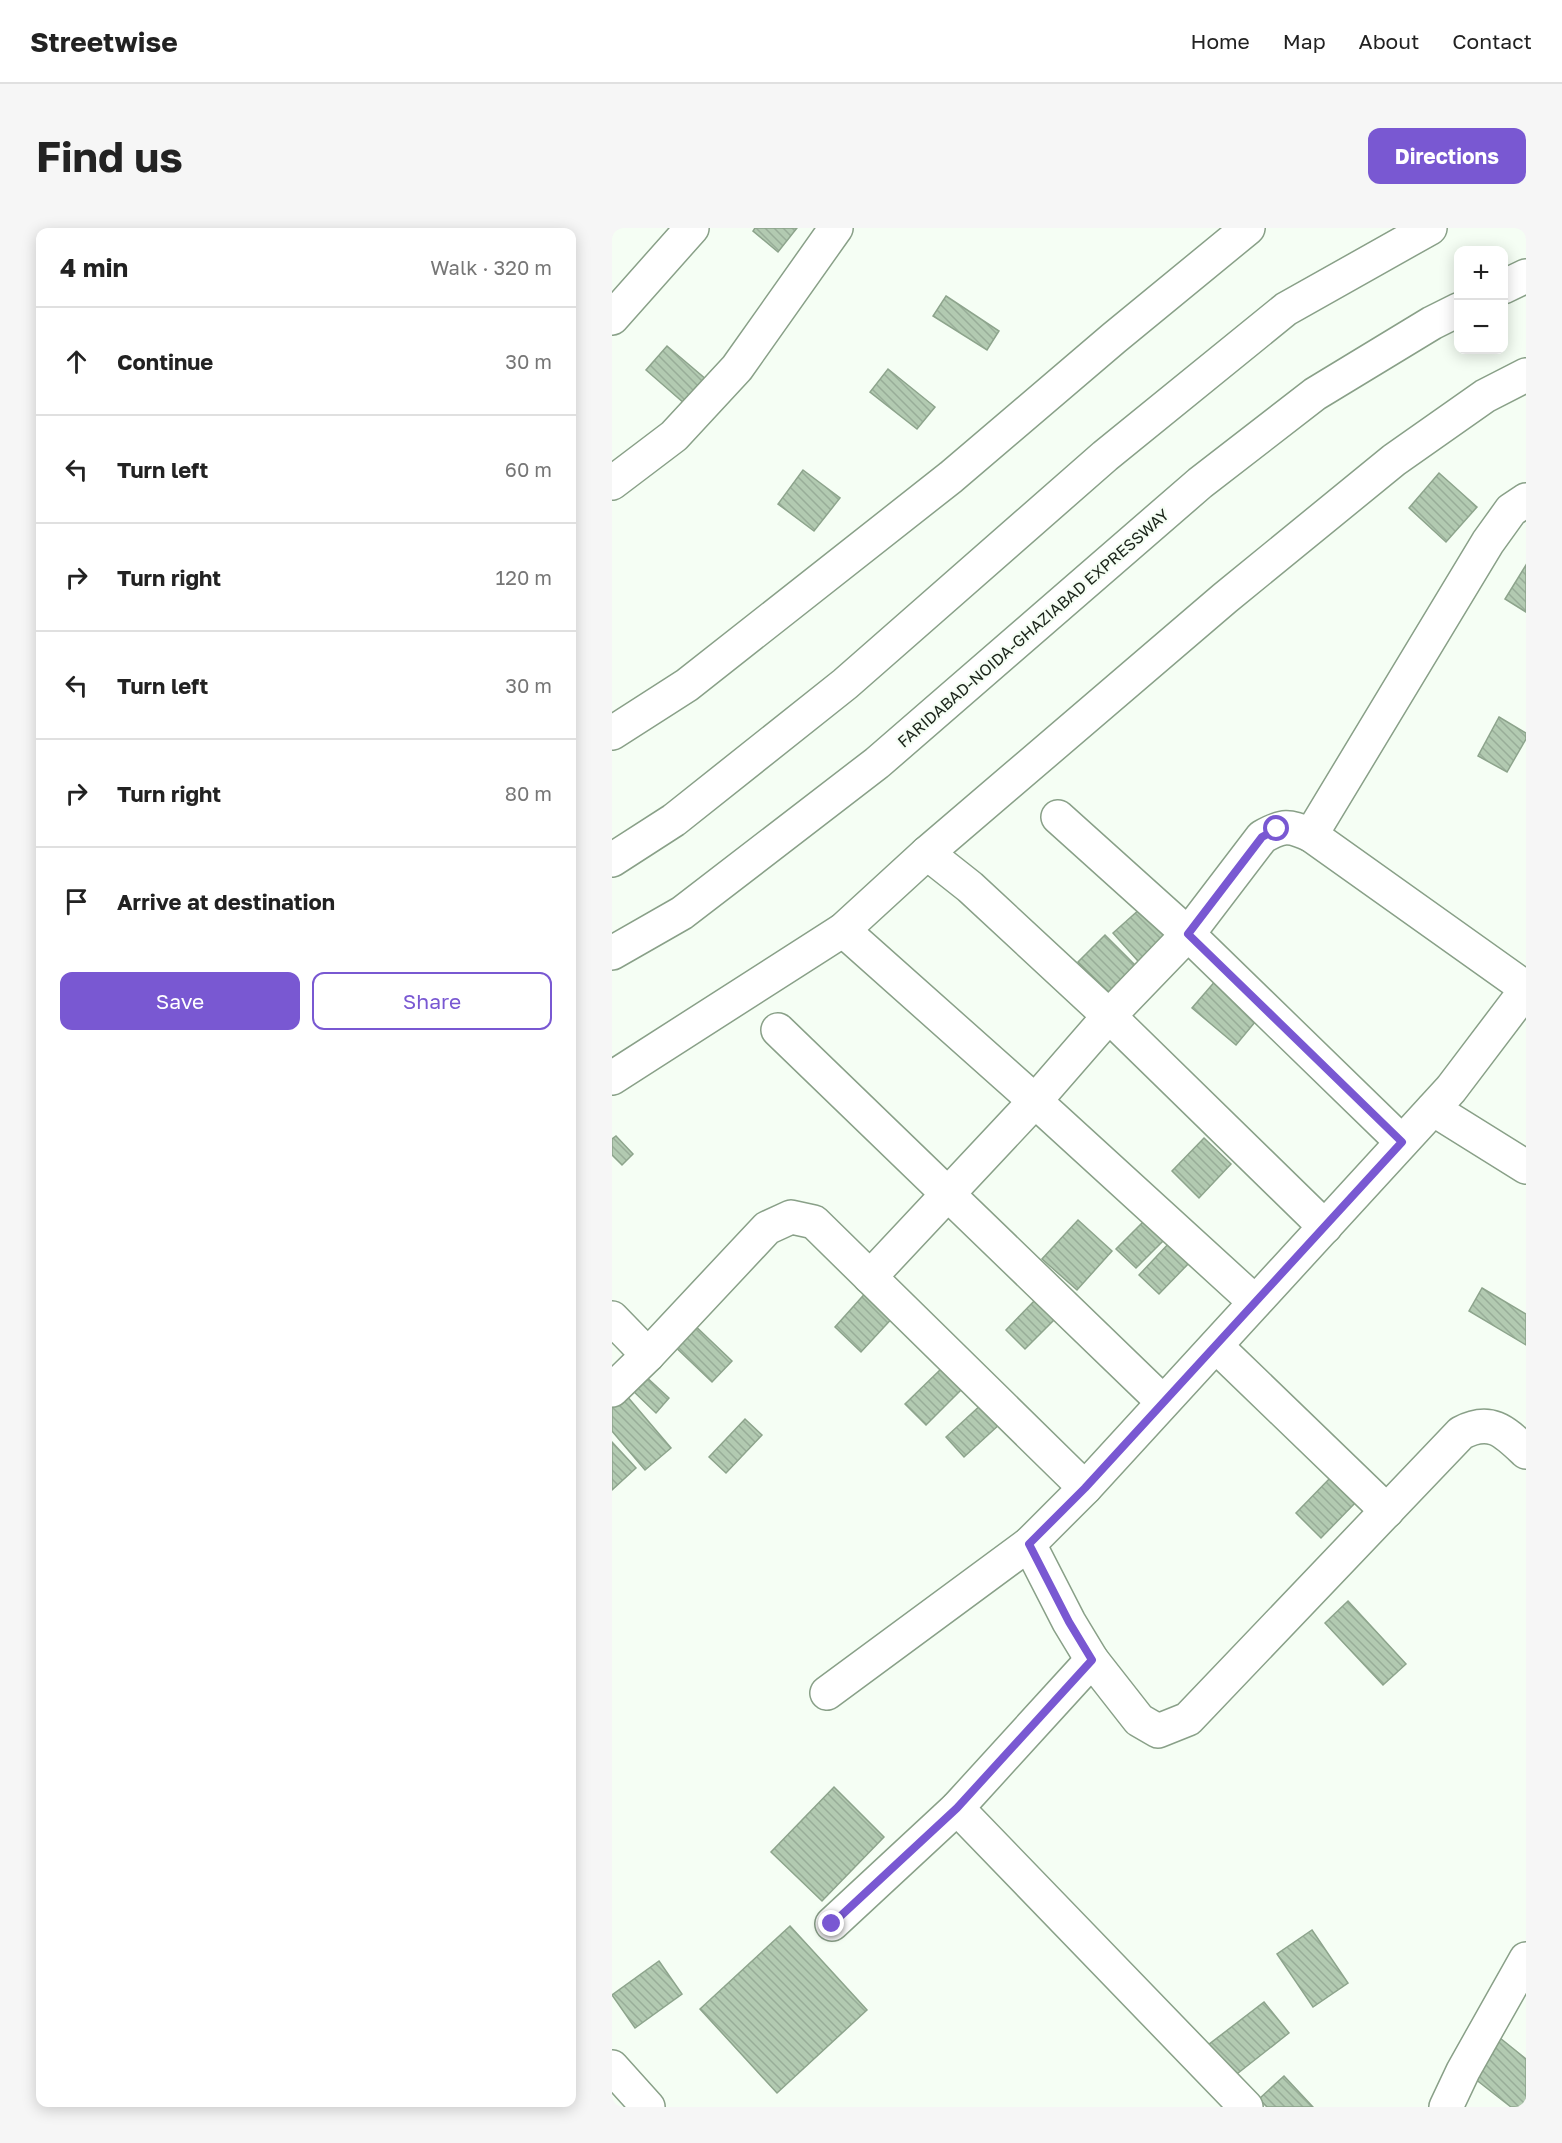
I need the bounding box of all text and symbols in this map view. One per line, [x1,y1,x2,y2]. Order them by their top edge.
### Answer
text: Streetwise [30,25,178,58]
text: Home [1190,28,1250,54]
text: Map [1283,28,1326,54]
text: About [1359,28,1419,54]
text: Contact [1452,28,1532,54]
button: Directions [1368,128,1526,184]
text: Find us [36,131,183,181]
map controls [1454,246,1508,354]
button: + [1454,246,1508,300]
text: 4 min [60,252,128,283]
text: Walk · 320 m [430,255,552,279]
button: − [1454,300,1508,354]
icon: ahead [60,345,93,378]
text: Continue [117,348,213,375]
text: 30 m [505,349,552,373]
icon: left [60,453,93,486]
text: Turn left [117,456,208,483]
text: 60 m [505,457,552,481]
street label: FARIDABAD-NOIDA-GHAZIABAD EXPRESSWAY [893,504,1173,751]
icon: right [60,561,93,594]
text: Turn right [117,564,221,591]
text: 120 m [496,565,552,589]
icon: left [60,669,93,702]
text: Turn left [117,672,208,699]
text: 30 m [505,673,552,697]
icon: right [60,777,93,810]
text: Turn right [117,780,221,807]
text: 80 m [505,781,552,805]
route start [1263,815,1289,841]
icon: arrive [60,885,93,918]
text: Arrive at destination [117,888,335,915]
button: Save [60,972,300,1030]
button: Share [312,972,552,1030]
route end [818,1910,844,1936]

